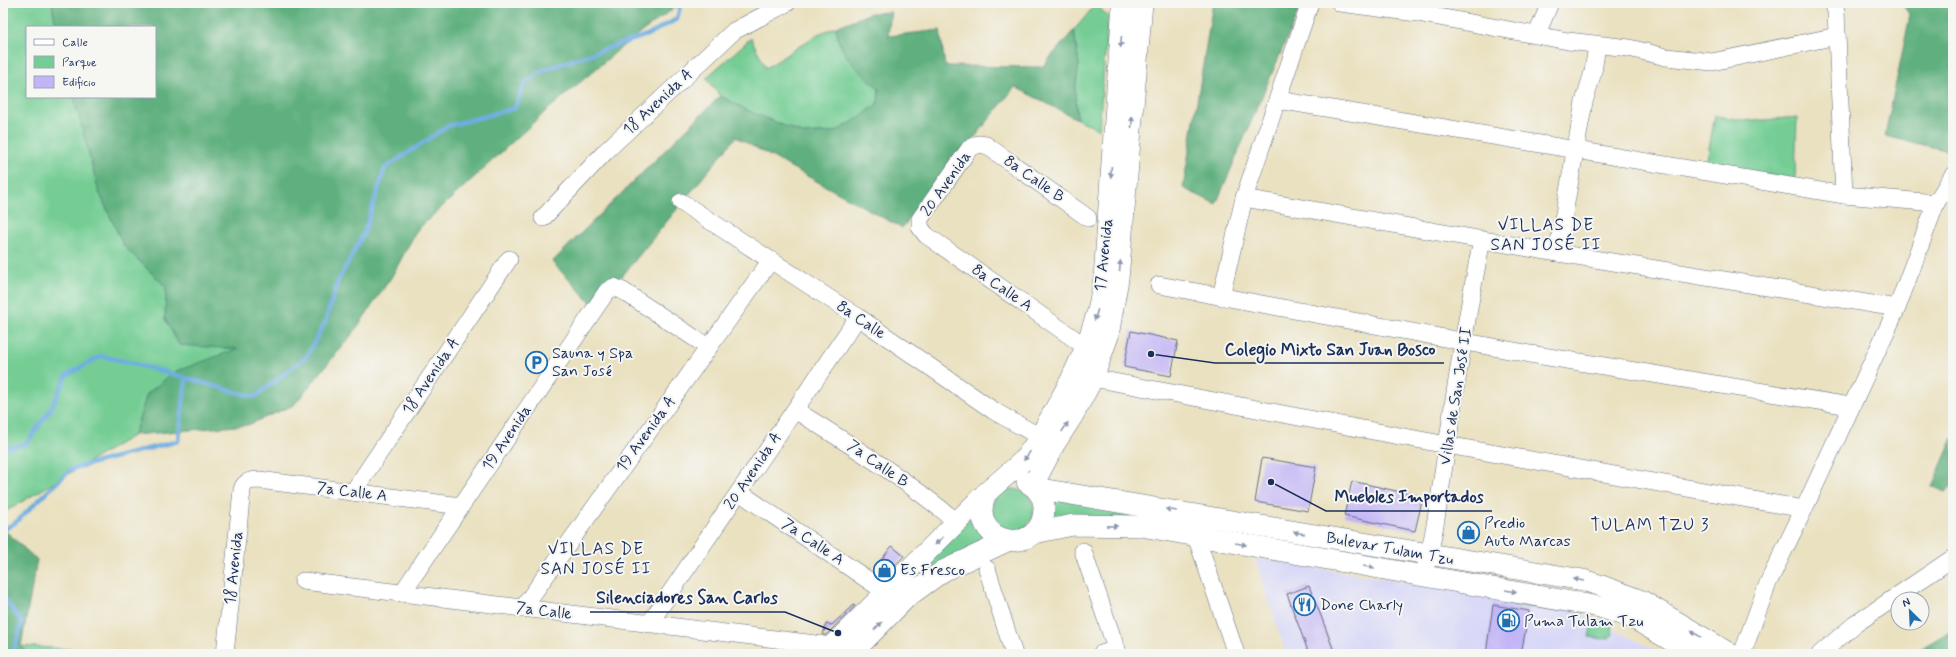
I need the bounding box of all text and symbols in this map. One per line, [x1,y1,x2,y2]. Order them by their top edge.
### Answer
legend [26,26,156,98]
text: Calle [62,35,88,51]
one-way arrow [1117,36,1124,48]
text: Parque [62,55,97,71]
street label: 18 Avenida A [619,64,697,140]
text: Edificio [62,75,96,91]
one-way arrow [1128,116,1135,128]
street label: 20 Avenida [916,147,976,221]
street label: 8a Calle B [999,150,1069,208]
one-way arrow [1108,166,1115,178]
district label: VILLAS DE SAN JOSÉ II [1490,214,1602,256]
street label: 17 Avenida [1090,217,1118,293]
street label: 8a Calle A [967,259,1037,317]
one-way arrow [1116,260,1123,272]
street label: 8a Calle [832,296,890,344]
one-way arrow [1093,309,1099,321]
street label: Villas de San José II [1435,326,1477,466]
street label: 18 Avenida A [398,333,464,419]
callout: Colegio Mixto San Juan Bosco [1215,334,1444,363]
text: Colegio Mixto San Juan Bosco [1225,339,1435,364]
place label: Sauna y Spa San José [552,343,633,382]
parking icon: Sauna y Spa San José [523,349,549,375]
street label: 19 Avenida A [611,392,681,476]
street label: 19 Avenida [477,401,537,475]
one-way arrow [1062,421,1069,433]
street label: 20 Avenida A [719,428,787,514]
street label: 7a Calle B [843,435,913,493]
one-way arrow [1023,450,1031,461]
street label: 7a Calle A [316,477,388,507]
callout: Muebles Importados [1326,482,1492,511]
text: Muebles Importados [1335,486,1484,508]
one-way arrow [1165,507,1177,513]
street label: 7a Calle A [778,513,848,571]
place label: Predio Auto Marcas [1484,513,1571,552]
district label: TULAM TZU 3 [1590,514,1710,536]
shop icon: Predio Auto Marcas [1455,519,1481,545]
one-way arrow [1106,523,1119,529]
street label: Bulevar Tulam Tzu [1325,527,1455,571]
one-way arrow [1293,529,1305,535]
street label: 18 Avenida [220,530,248,606]
one-way arrow [934,536,944,546]
district label: VILLAS DE SAN JOSÉ II [540,538,652,580]
one-way arrow [1235,542,1247,548]
shop icon: Es Fresco [871,557,897,583]
place label: Es Fresco [900,560,965,581]
one-way arrow [1363,564,1375,570]
one-way arrow [1573,577,1585,583]
callout: Silenciadores San Carlos [590,583,785,612]
text: Silenciadores San Carlos [596,587,778,609]
one-way arrow [1505,589,1517,595]
north arrow [1890,591,1930,631]
restaurant icon: Done Charly [1291,592,1317,618]
place label: Done Charly [1320,595,1403,616]
text: N [1900,595,1913,611]
street label: 7a Calle [515,597,574,625]
fuel station icon: Puma Tulam Tzu [1496,608,1522,634]
place label: Puma Tulam Tzu [1524,611,1644,632]
one-way arrow [873,621,883,631]
one-way arrow [1691,630,1701,638]

